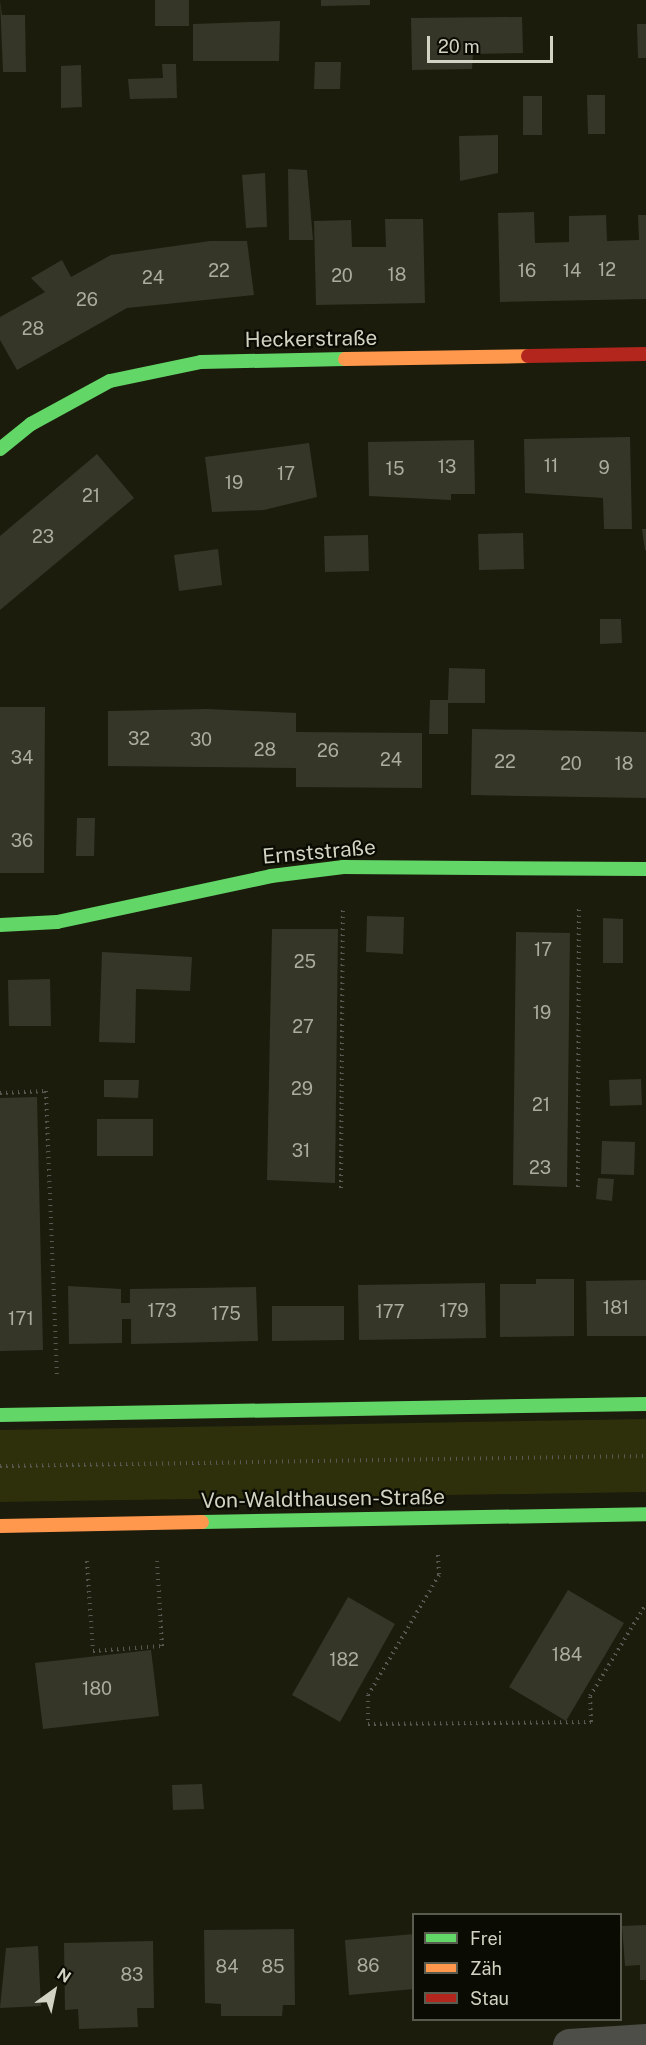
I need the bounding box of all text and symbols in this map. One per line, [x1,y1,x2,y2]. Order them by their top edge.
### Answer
scale bar [430,24,556,62]
text: 20 m [438,36,480,57]
house number: 12 [598,259,616,281]
house number: 22 [208,260,230,282]
house number: 16 [518,260,536,282]
house number: 14 [563,260,581,282]
house number: 18 [388,264,406,286]
house number: 20 [331,265,353,287]
house number: 24 [142,267,164,289]
house number: 26 [76,289,98,311]
house number: 28 [22,318,44,340]
street label: Heckerstraße [244,325,378,353]
house number: 11 [544,455,558,477]
house number: 13 [438,456,456,478]
house number: 9 [598,457,610,479]
house number: 15 [386,458,404,480]
house number: 17 [277,463,295,485]
house number: 19 [225,472,243,494]
house number: 21 [82,485,100,507]
house number: 23 [32,526,54,548]
house number: 32 [128,728,150,750]
house number: 30 [190,729,212,751]
house number: 28 [254,739,276,761]
house number: 26 [317,740,339,762]
house number: 34 [11,747,33,769]
house number: 24 [380,749,402,771]
house number: 22 [494,751,516,773]
house number: 20 [560,753,582,775]
house number: 18 [615,753,633,775]
house number: 36 [11,830,33,852]
street label: Ernststraße [261,834,377,870]
house number: 17 [534,939,552,961]
house number: 25 [294,951,316,973]
house number: 19 [533,1002,551,1024]
house number: 27 [292,1016,314,1038]
house number: 29 [291,1078,313,1100]
house number: 21 [532,1094,550,1116]
house number: 31 [292,1140,310,1162]
house number: 23 [529,1157,551,1179]
house number: 181 [603,1297,629,1319]
house number: 173 [147,1300,177,1322]
house number: 179 [439,1300,469,1322]
house number: 177 [375,1301,405,1323]
house number: 175 [211,1303,241,1325]
house number: 171 [8,1308,34,1330]
street label: Von-Waldthausen-Straße [201,1484,445,1514]
house number: 184 [552,1644,582,1666]
house number: 182 [329,1649,359,1671]
house number: 180 [82,1678,112,1700]
legend [412,1913,622,2021]
text: Frei [470,1928,502,1949]
house number: 86 [357,1955,379,1977]
house number: 84 [216,1956,238,1978]
house number: 85 [261,1956,285,1978]
text: Zäh [470,1958,502,1979]
north arrow [24,1961,84,2021]
text: N [54,1964,74,1987]
house number: 83 [121,1964,143,1986]
text: Stau [470,1988,509,2009]

